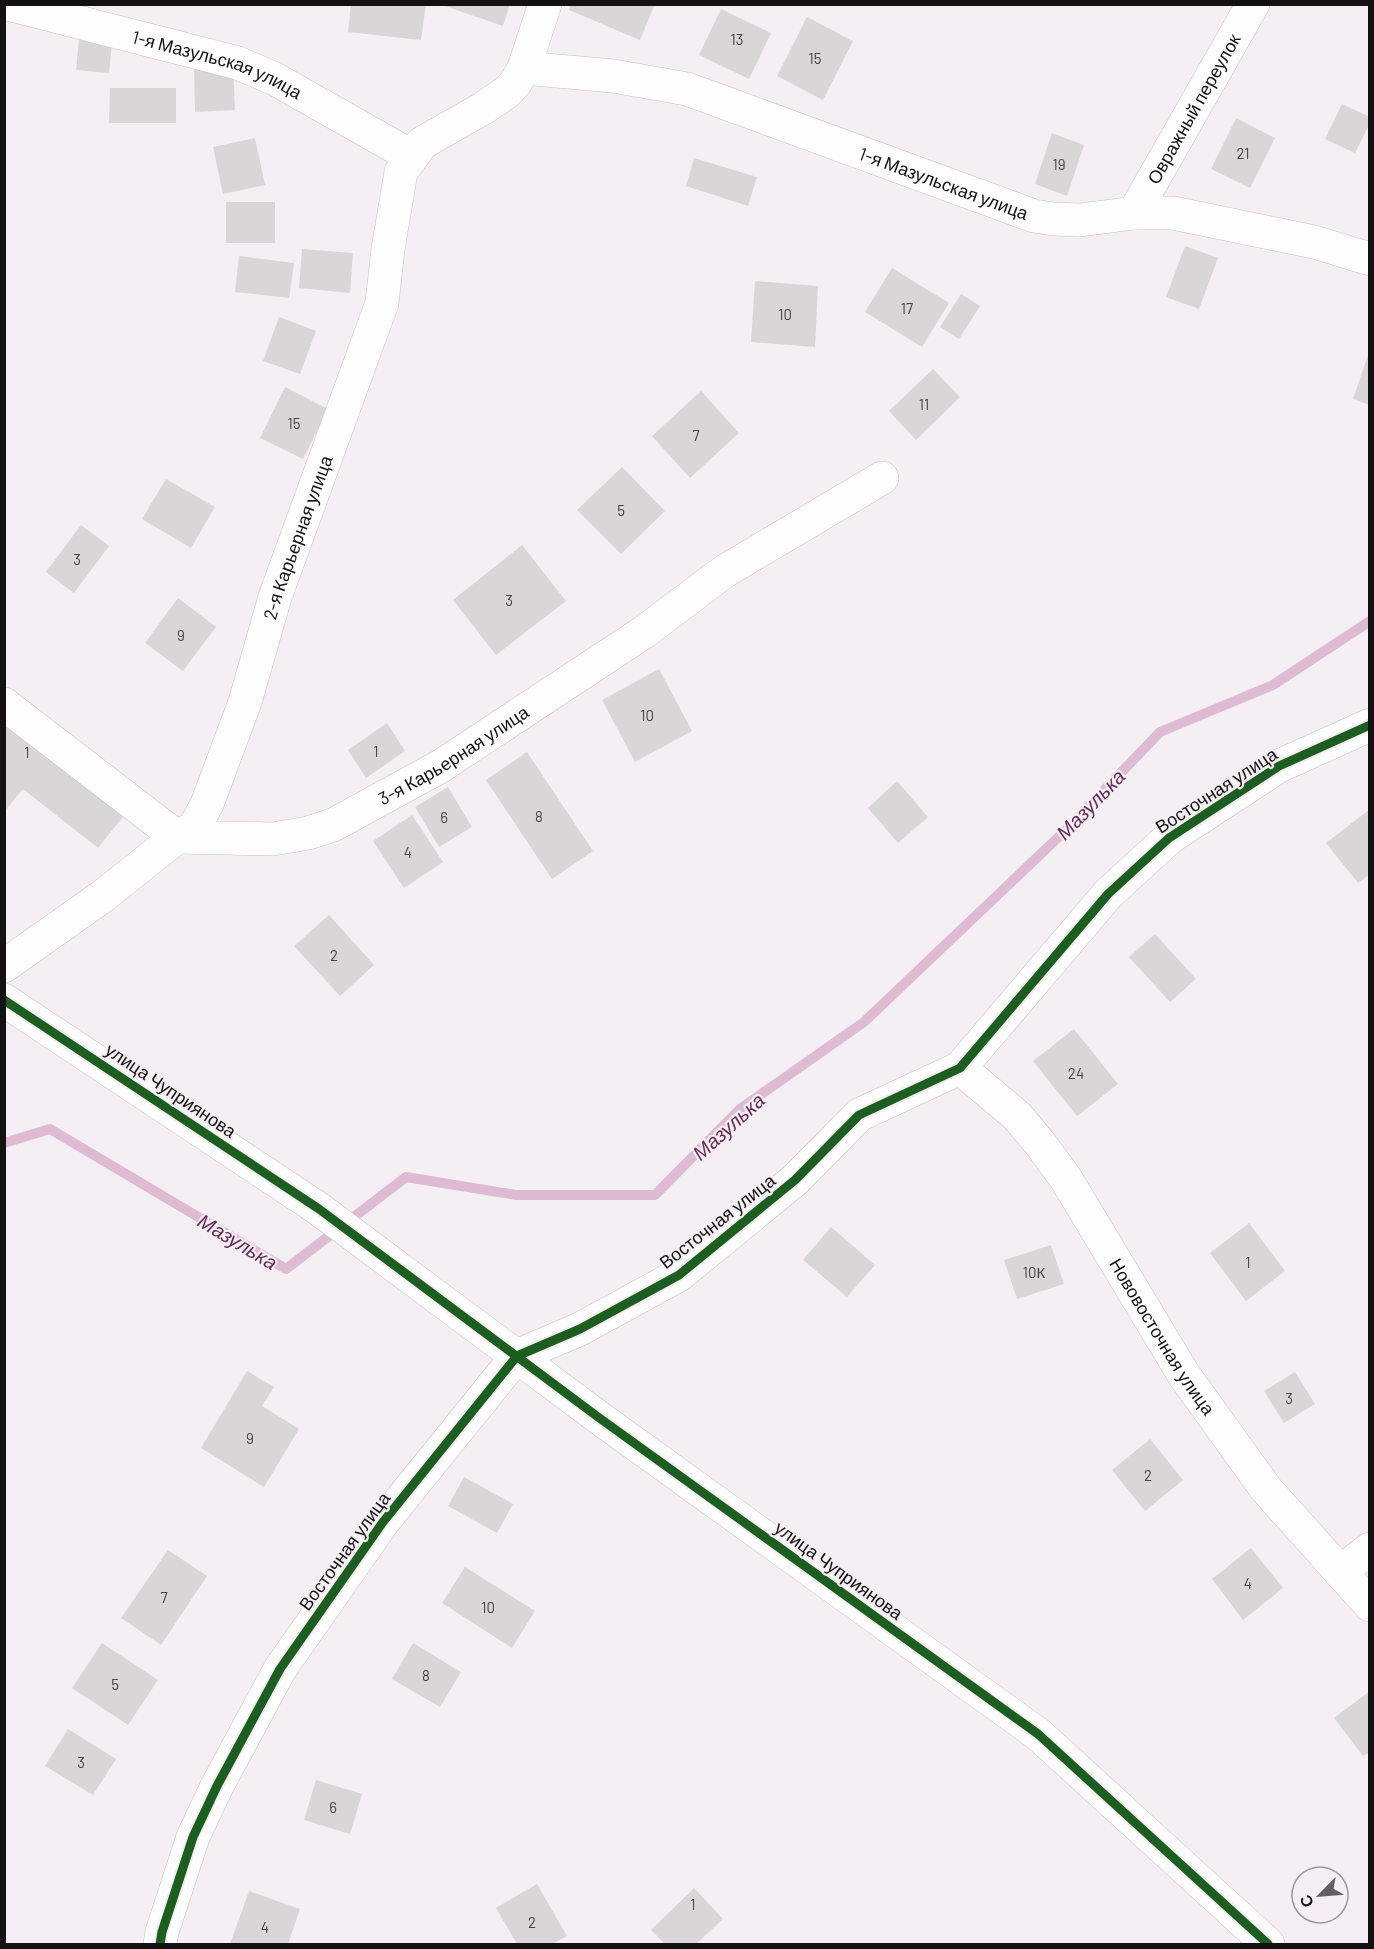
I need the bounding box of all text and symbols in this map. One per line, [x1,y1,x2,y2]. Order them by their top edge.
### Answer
street label: 1-я Мазульская улица [130,25,307,104]
house number: 13 [731,30,743,48]
street label: Овражный переулок [1142,30,1245,188]
house number: 15 [809,49,821,67]
street label: 1-я Мазульская улица [856,142,1032,224]
house number: 21 [1236,144,1250,162]
house number: 19 [1052,155,1066,173]
house number: 17 [901,299,913,317]
house number: 10 [778,305,792,323]
house number: 11 [919,395,929,413]
house number: 15 [288,414,300,432]
house number: 7 [692,426,700,444]
street label: 2-я Карьерная улица [258,451,337,622]
house number: 5 [617,501,625,519]
house number: 3 [73,550,81,568]
house number: 3 [505,591,513,609]
house number: 9 [177,626,185,644]
street label: 3-я Карьерная улица [374,700,533,809]
house number: 10 [640,706,654,724]
house number: 1 [373,742,379,760]
street label: Восточная улица [1151,742,1282,838]
house number: 1 [24,743,30,761]
water label: Мазулька [1051,764,1129,844]
house number: 8 [535,807,543,825]
house number: 6 [440,808,448,826]
house number: 4 [404,843,412,861]
house number: 2 [330,946,338,964]
street label: улица Чуприянова [101,1038,241,1142]
house number: 24 [1068,1064,1084,1082]
water label: Мазулька [687,1088,769,1164]
street label: Восточная улица [655,1168,780,1273]
water label: Мазулька [194,1208,282,1274]
house number: 1 [1245,1253,1251,1271]
street label: Нововосточная улица [1105,1254,1220,1420]
house number: 10К [1023,1263,1045,1281]
house number: 3 [1285,1389,1293,1407]
house number: 9 [246,1429,254,1447]
house number: 2 [1144,1466,1152,1484]
street label: Восточная улица [294,1487,395,1614]
street label: улица Чуприянова [771,1516,908,1624]
house number: 4 [1244,1574,1252,1592]
house number: 7 [160,1588,168,1606]
house number: 10 [481,1598,495,1616]
house number: 8 [422,1666,430,1684]
house number: 5 [111,1675,119,1693]
house number: 3 [77,1753,85,1771]
house number: 6 [329,1798,337,1816]
north arrow [1290,1865,1350,1925]
text: С [1295,1892,1317,1911]
house number: 1 [690,1895,696,1913]
house number: 2 [528,1913,536,1931]
house number: 4 [261,1918,269,1936]

